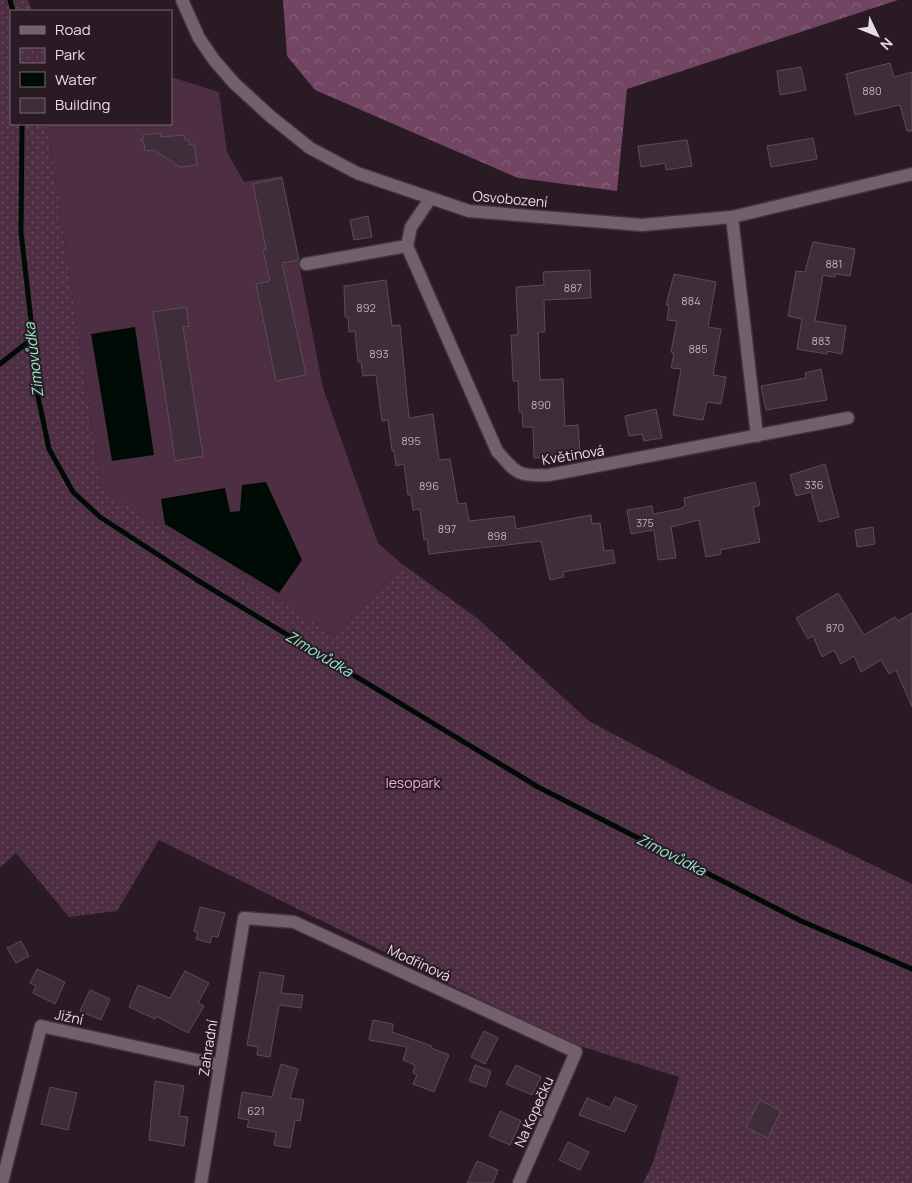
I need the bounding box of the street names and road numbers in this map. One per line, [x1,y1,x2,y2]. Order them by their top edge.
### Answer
street label: Osvobození [472,186,548,211]
street label: Květinová [540,440,606,469]
street label: Modřínová [385,940,454,985]
street label: Jižní [53,1004,85,1029]
street label: Zahradní [194,1018,221,1078]
street label: Na Kopečku [509,1073,558,1150]

